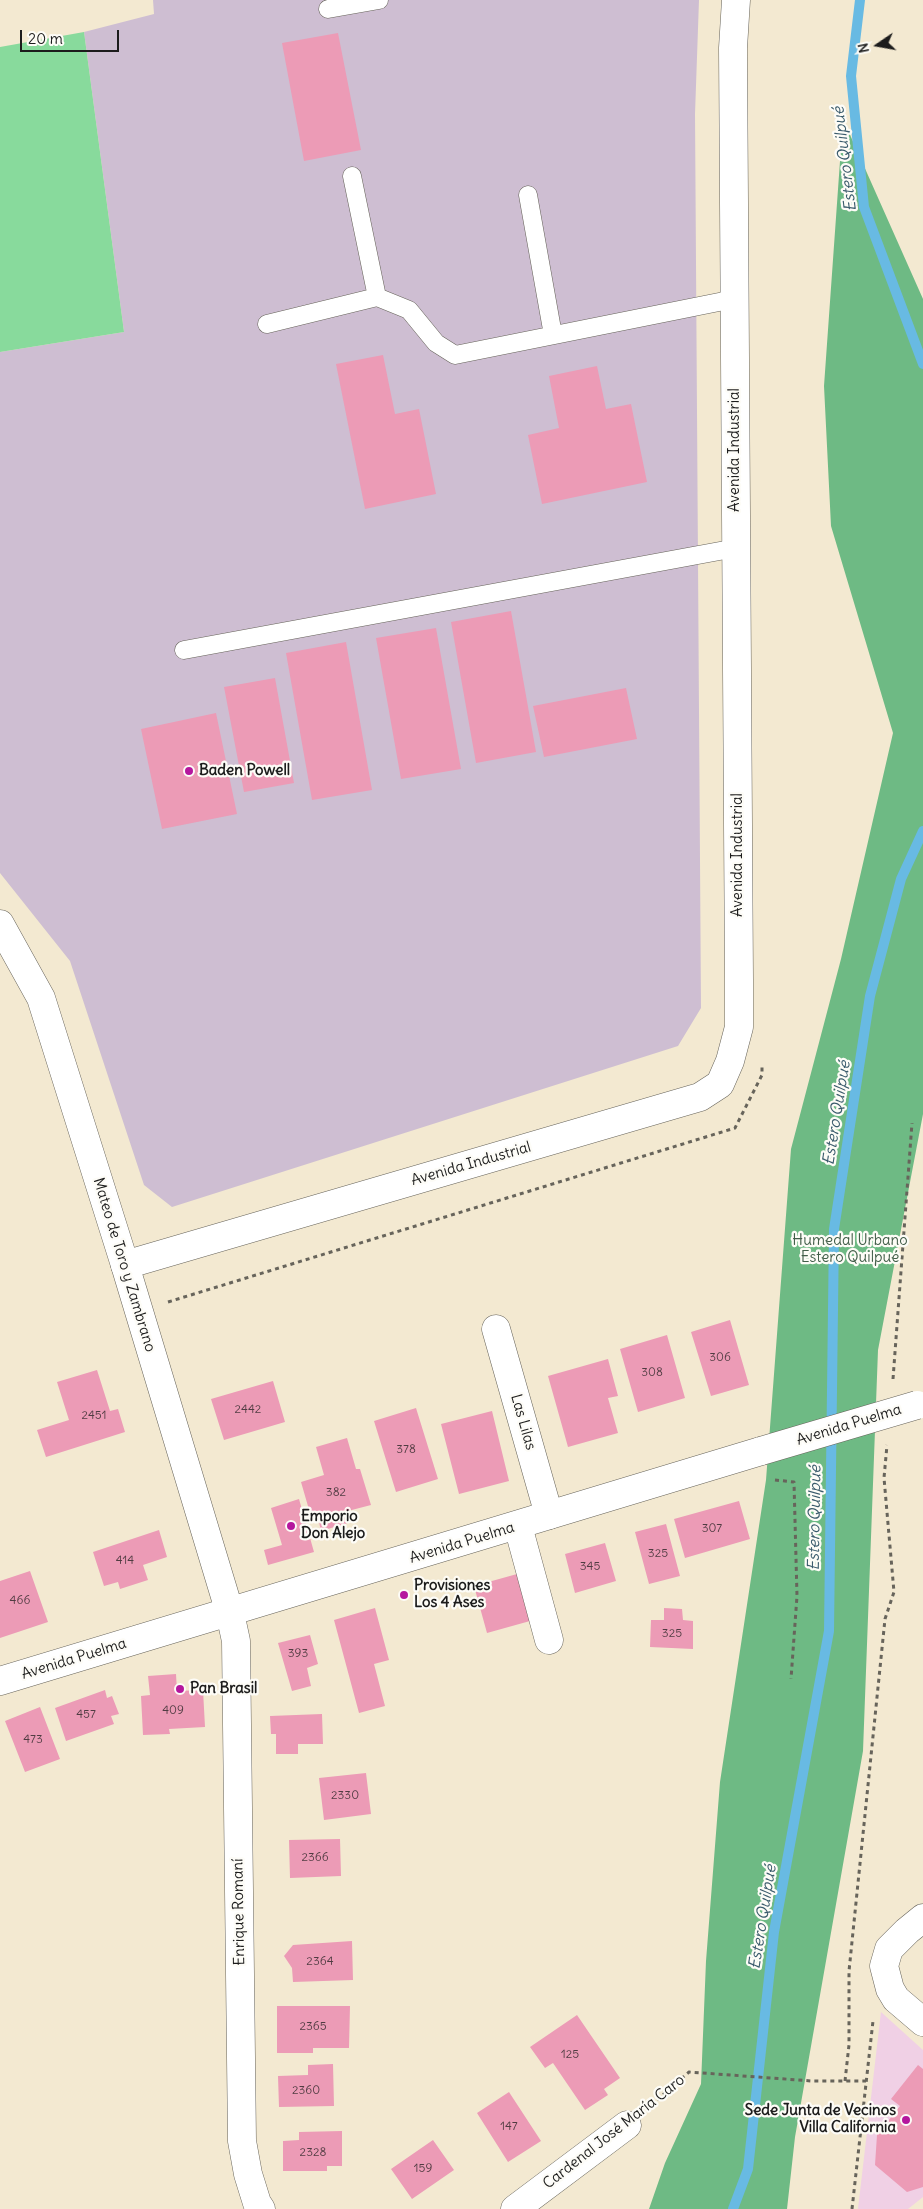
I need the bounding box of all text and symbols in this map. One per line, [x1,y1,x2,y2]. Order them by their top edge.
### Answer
scale bar [22,20,121,52]
north arrow [853,20,903,70]
text: 20 m [28,29,63,48]
text: N [854,42,873,55]
water label: Estero Quilpué [829,106,861,212]
street label: Avenida Industrial [726,388,744,512]
place label: Baden Powell [199,762,290,780]
marker: Baden Powell [183,765,195,777]
street label: Avenida Industrial [729,793,747,917]
water label: Estero Quilpué [819,1059,855,1167]
street label: Avenida Industrial [409,1138,533,1190]
street label: Mateo de Toro y Zambrano [89,1176,159,1354]
park label: Humedal Urbano Estero Quilpué [792,1232,908,1267]
house number: 306 [709,1351,731,1365]
house number: 308 [641,1366,663,1380]
street label: Las Lilas [506,1392,540,1452]
street label: Avenida Puelma [794,1400,904,1450]
house number: 2442 [235,1403,261,1417]
house number: 2451 [82,1409,106,1423]
house number: 378 [396,1443,416,1457]
water label: Estero Quilpué [804,1465,826,1571]
house number: 382 [326,1486,346,1500]
place label: Emporio Don Alejo [301,1508,365,1543]
street label: Avenida Puelma [407,1518,517,1568]
marker: Emporio Don Alejo [285,1520,297,1532]
house number: 307 [702,1522,722,1536]
house number: 325 [648,1547,668,1561]
house number: 414 [116,1554,134,1568]
house number: 345 [580,1560,600,1574]
place label: Provisiones Los 4 Ases [414,1577,490,1612]
marker: Provisiones Los 4 Ases [398,1589,410,1601]
house number: 466 [10,1594,30,1608]
house number: 325 [662,1627,682,1641]
street label: Avenida Puelma [19,1634,129,1684]
house number: 393 [288,1647,308,1661]
place label: Pan Brasil [190,1680,257,1698]
marker: Pan Brasil [174,1683,186,1695]
house number: 409 [162,1704,184,1718]
house number: 457 [76,1708,96,1722]
house number: 473 [23,1733,43,1747]
house number: 2330 [331,1789,359,1803]
house number: 2366 [301,1851,329,1865]
street label: Enrique Romaní [229,1858,249,1966]
water label: Estero Quilpué [745,1863,781,1971]
house number: 2364 [306,1955,334,1969]
house number: 2365 [299,2020,327,2034]
house number: 125 [561,2048,579,2062]
street label: Cardenal José María Caro [540,2071,688,2193]
house number: 2360 [292,2084,320,2098]
place label: Sede Junta de Vecinos Villa California [745,2102,896,2137]
marker: Sede Junta de Vecinos Villa California [900,2114,912,2126]
house number: 147 [500,2120,518,2134]
house number: 2328 [300,2146,326,2160]
house number: 159 [414,2162,432,2176]

